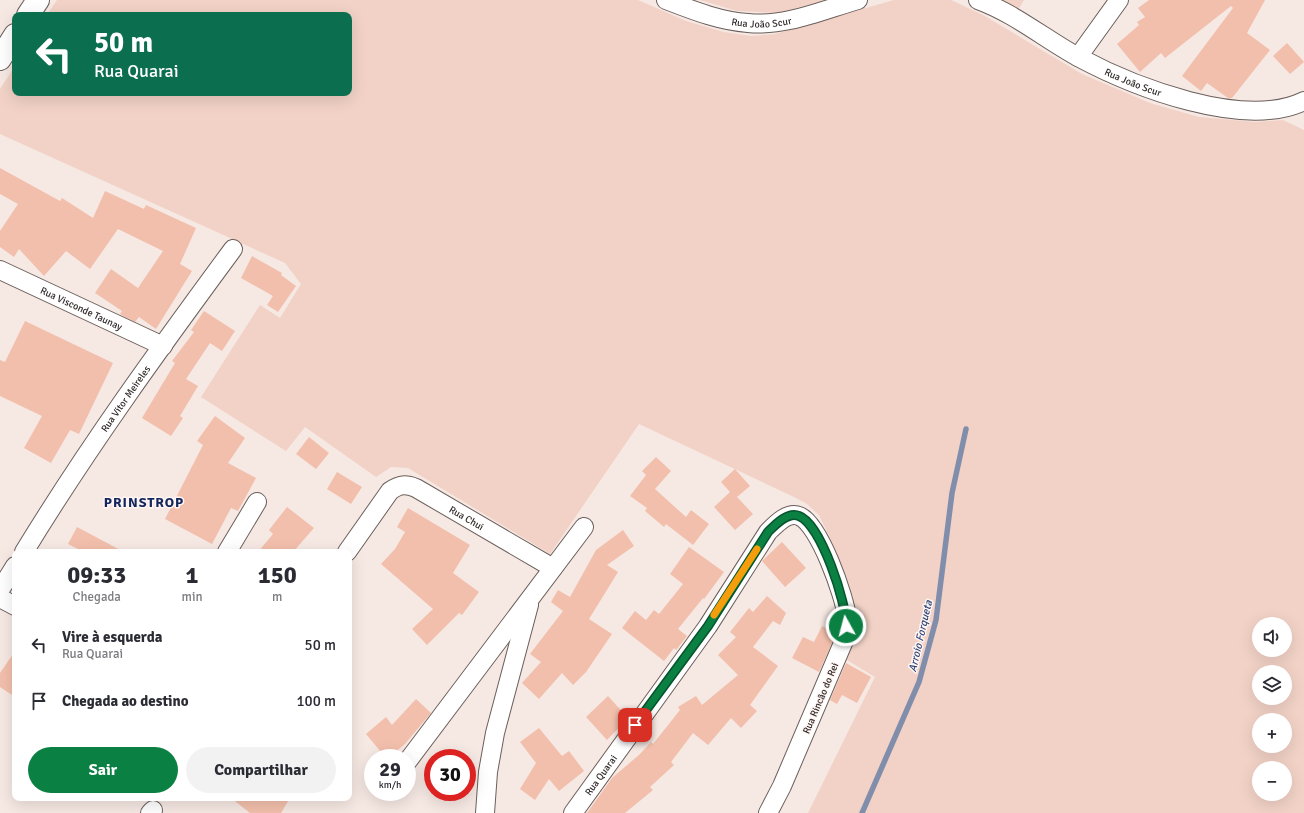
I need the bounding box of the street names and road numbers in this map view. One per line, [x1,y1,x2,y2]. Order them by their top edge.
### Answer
street label: Rua João Scur [730,15,793,31]
street label: Rua João Scur [1102,66,1163,100]
street label: Rua Visconde Taunay [38,285,124,333]
street label: Rua Vitor Meireles [99,363,154,434]
street label: Rua Chui [447,504,486,533]
street label: Rua Rincão do Rei [801,661,841,736]
street label: Rua Quarai [583,753,620,798]

